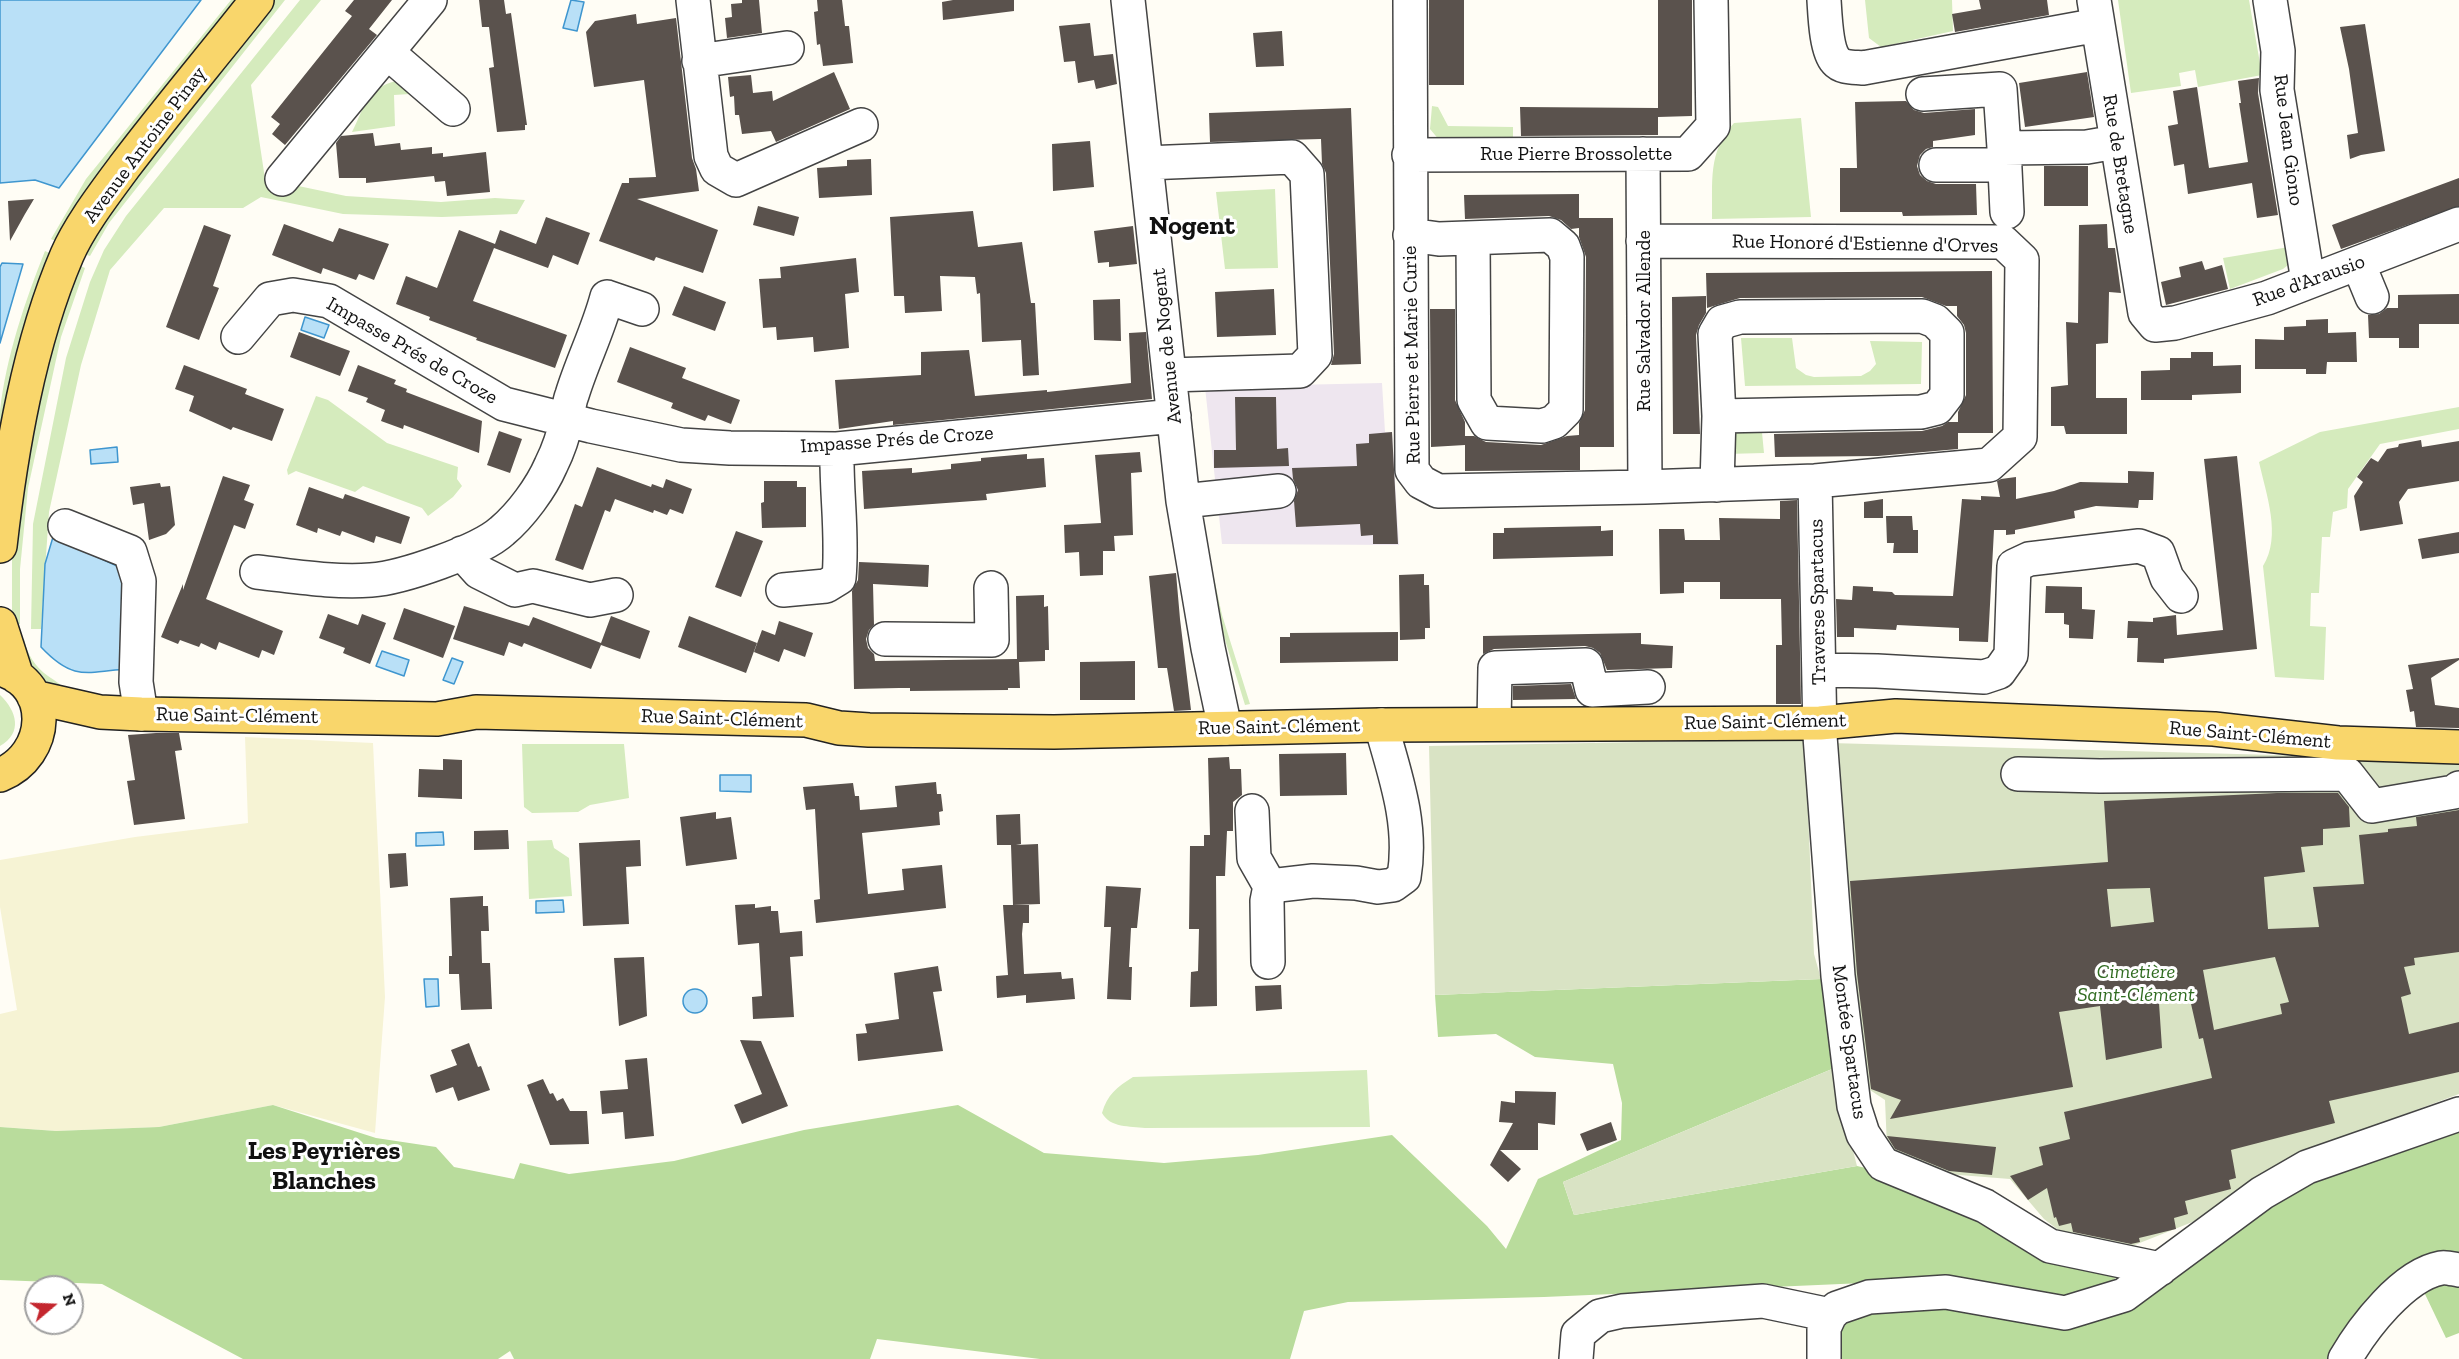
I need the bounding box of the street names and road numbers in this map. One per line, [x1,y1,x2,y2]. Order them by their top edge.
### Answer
street label: Avenue Antoine Pinay [79,62,211,228]
street label: Rue Jean Giono [2268,73,2308,207]
street label: Rue de Bretagne [2097,92,2143,236]
street label: Rue Pierre Brossolette [1480,142,1672,166]
street label: Rue Salvador Allende [1632,230,1656,412]
street label: Rue Honoré d'Estienne d'Orves [1732,230,1998,258]
street label: Rue Pierre et Marie Curie [1398,245,1426,465]
street label: Rue d'Arausio [2250,250,2368,312]
street label: Avenue de Nogent [1147,267,1187,425]
street label: Impasse Prés de Croze [322,292,502,410]
street label: Impasse Prés de Croze [800,421,994,459]
street label: Traverse Spartacus [1805,519,1831,685]
street label: Rue Saint-Clément [156,703,318,729]
street label: Rue Saint-Clément [640,704,804,734]
street label: Rue Saint-Clément [1684,709,1846,735]
street label: Rue Saint-Clément [1198,714,1360,740]
street label: Rue Saint-Clément [2168,716,2332,754]
street label: Montée Spartacus [1826,963,1872,1121]

